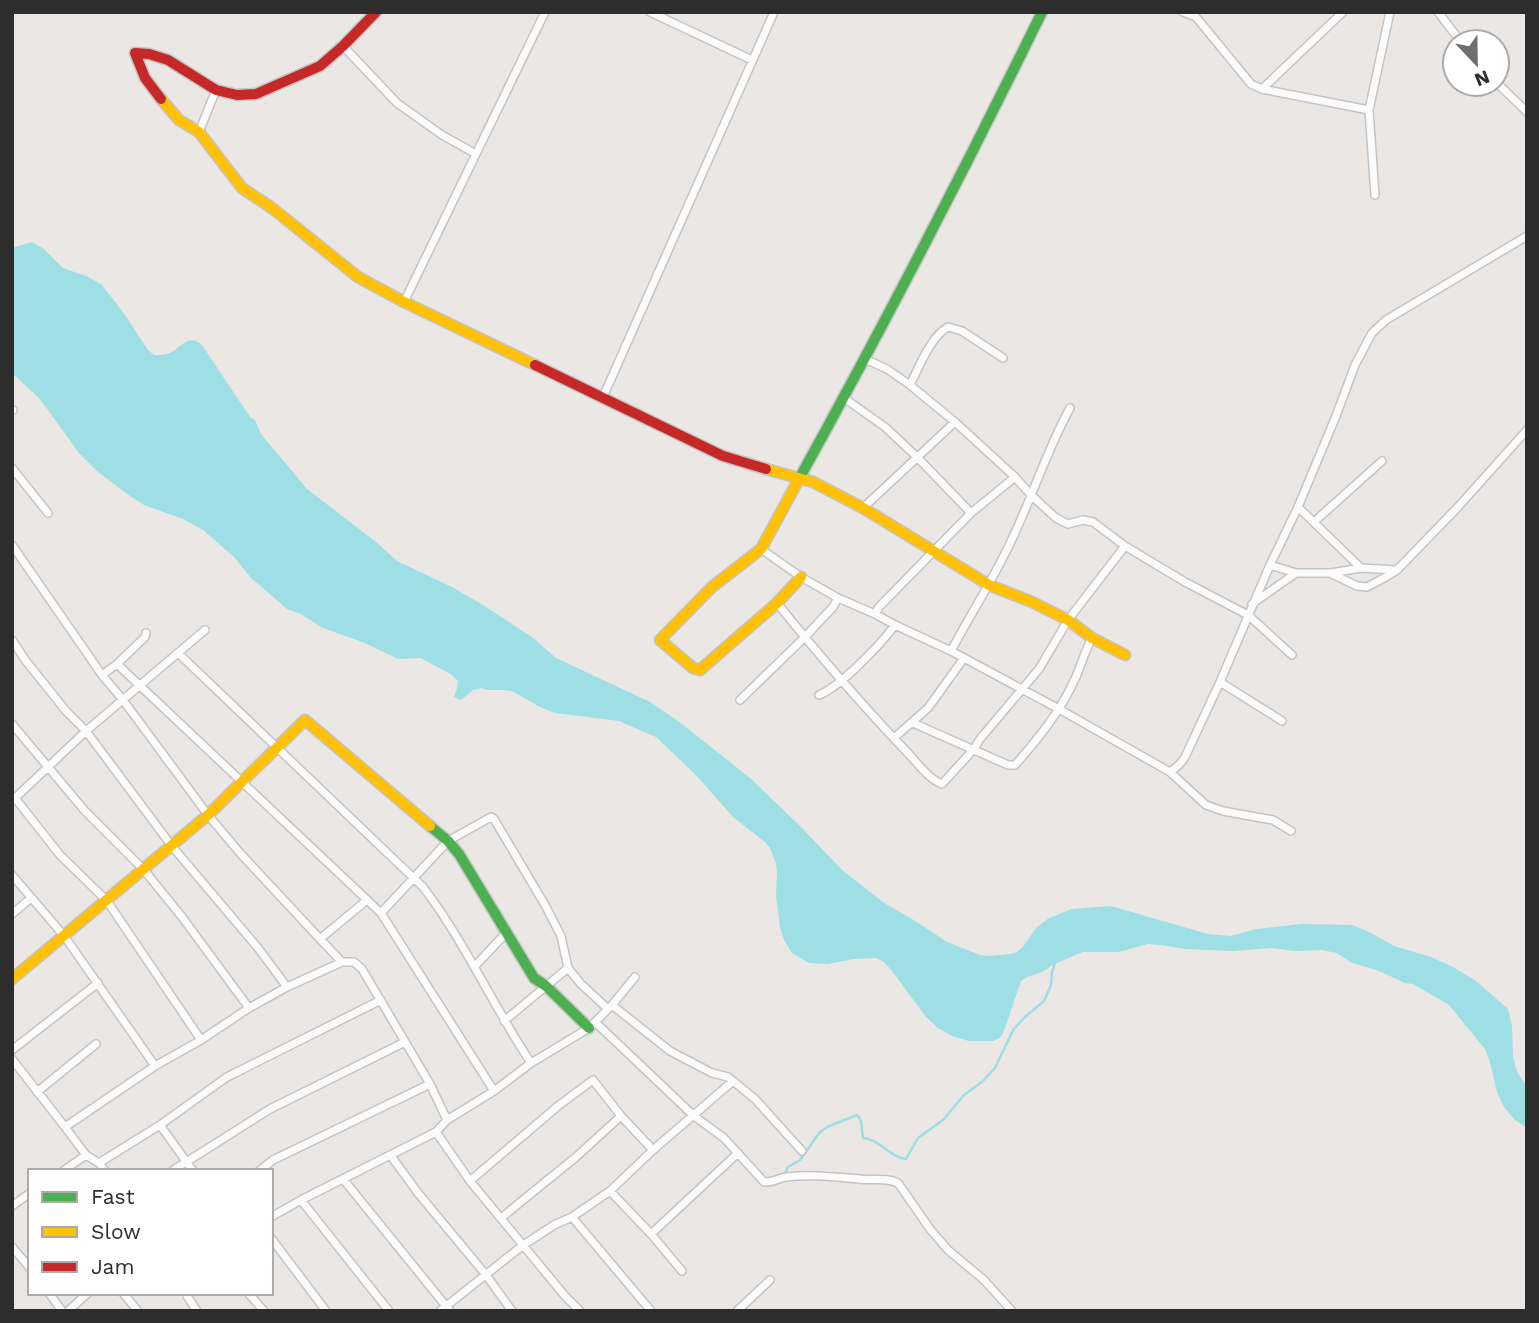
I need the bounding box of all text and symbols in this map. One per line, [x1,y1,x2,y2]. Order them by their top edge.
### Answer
north arrow [1441,28,1511,98]
text: N [1471,65,1493,92]
legend [28,1169,273,1295]
text: Fast [91,1184,135,1209]
text: Slow [91,1219,141,1244]
text: Jam [91,1254,134,1279]

